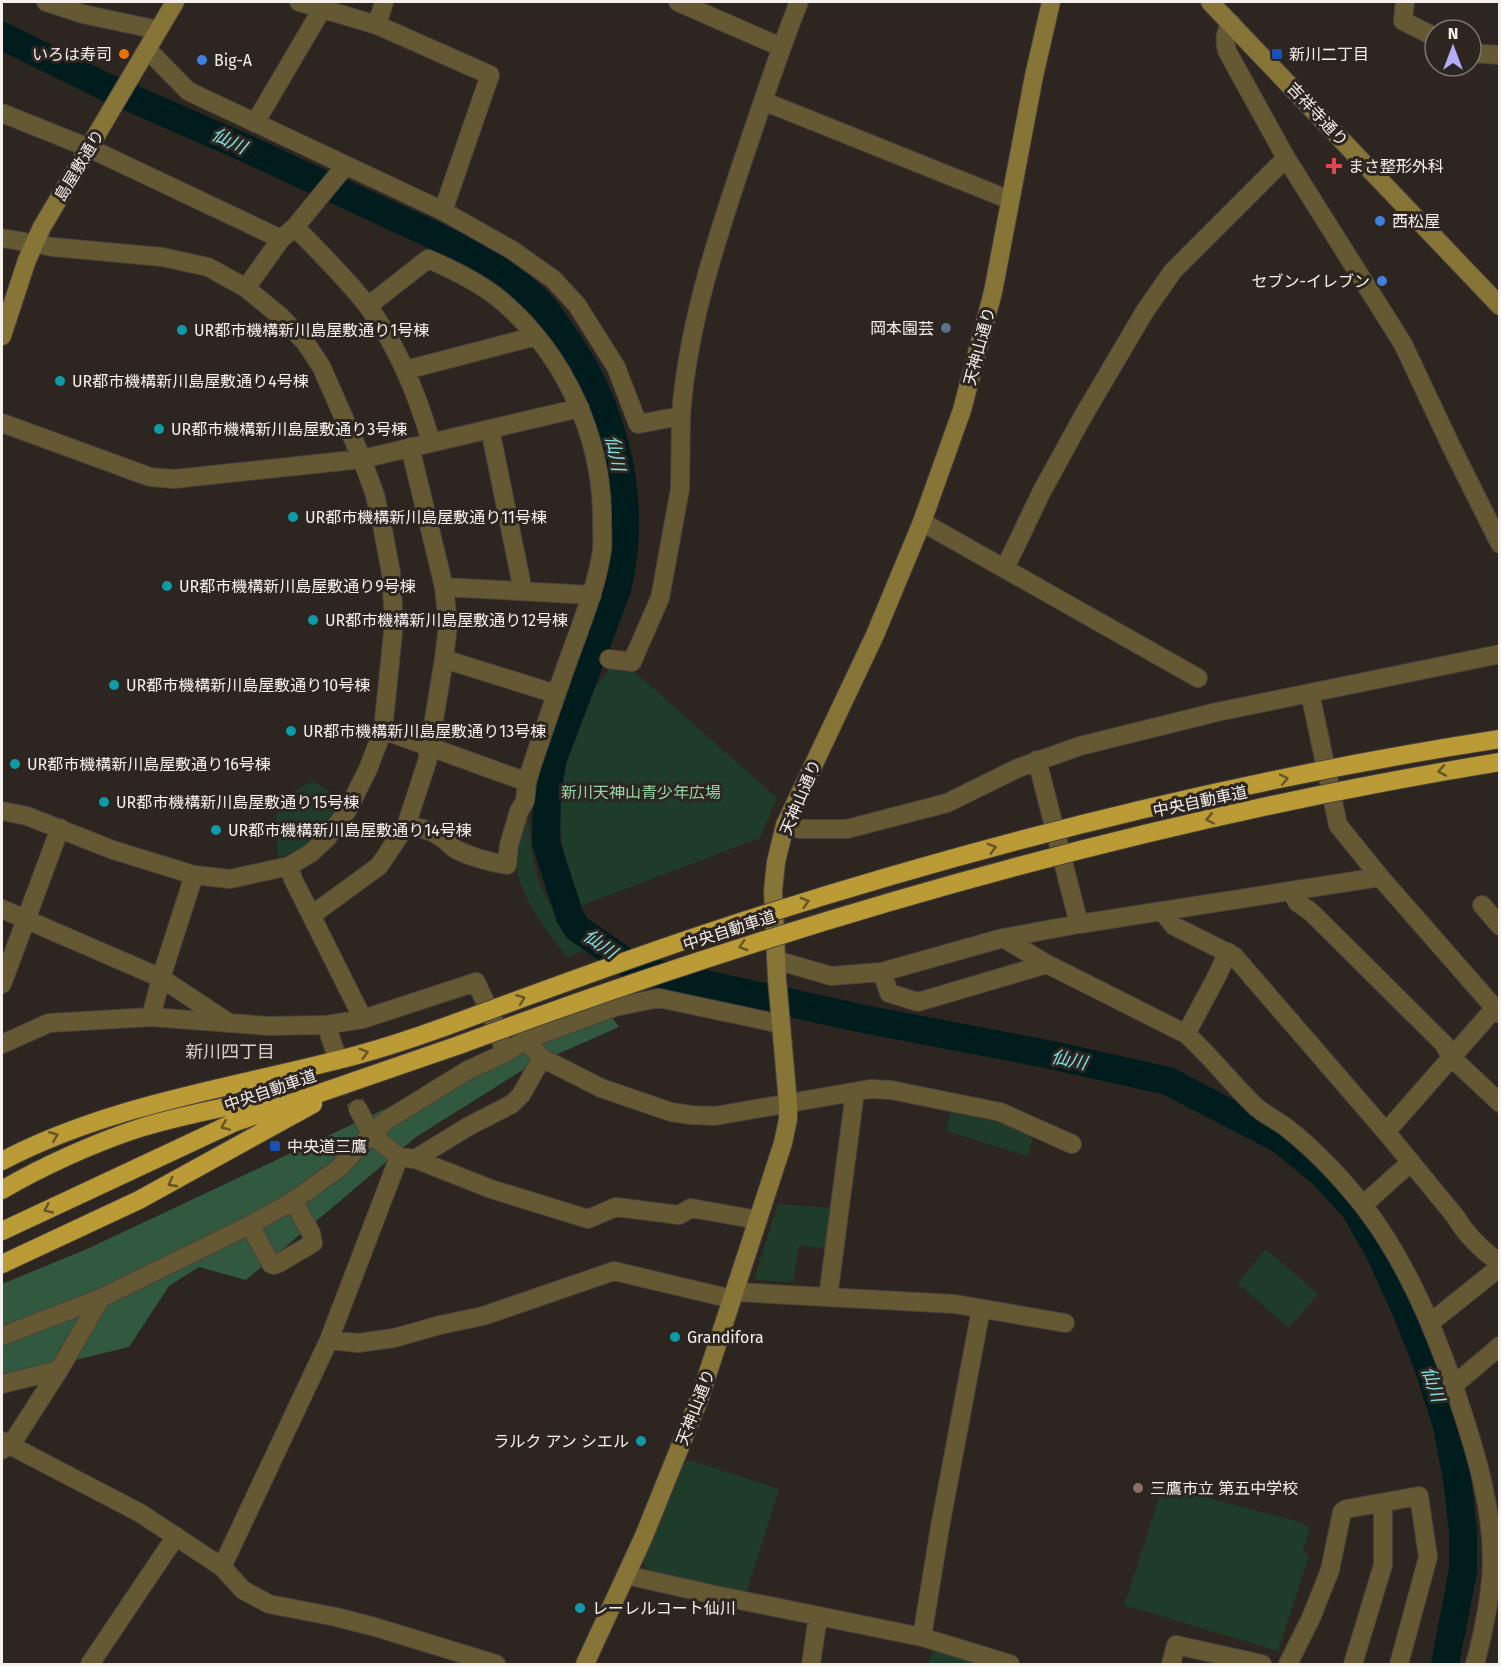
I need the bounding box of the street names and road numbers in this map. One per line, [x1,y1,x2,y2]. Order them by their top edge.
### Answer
street label: 吉祥寺通り [1283,79,1352,150]
street label: 島屋敷通り [51,126,108,204]
street label: 天神山通り [960,305,999,387]
street label: 天神山通り [776,757,825,838]
street label: 中央自動車道 [1151,782,1249,821]
street label: 中央自動車道 [681,907,778,954]
street label: 中央自動車道 [222,1066,319,1115]
street label: 天神山通り [672,1366,719,1448]

